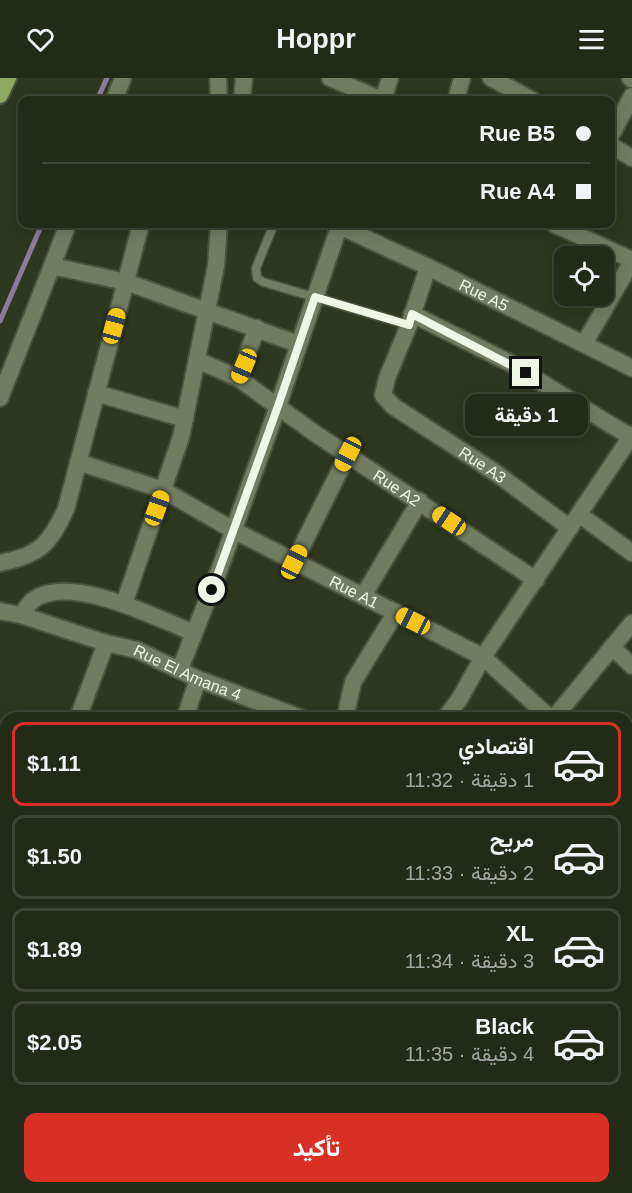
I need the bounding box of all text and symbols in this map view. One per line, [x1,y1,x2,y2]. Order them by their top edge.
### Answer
icon: heart [24,23,57,56]
icon: menu [575,23,608,56]
text: Hoppr [276,24,356,54]
text: Rue B5 [479,121,555,146]
text: Rue A4 [480,179,555,204]
map controls [554,246,614,306]
button: locate [554,246,614,306]
street label: Rue A5 [457,275,511,314]
car [101,306,127,346]
car [229,346,259,386]
route end [512,359,539,386]
callout: 1 دقيقة [464,394,588,436]
text: 1 دقيقة [495,404,558,426]
car [332,434,364,474]
street label: Rue A3 [456,443,510,486]
street label: Rue A2 [370,466,424,509]
car [142,488,172,528]
car [429,503,469,539]
car [278,542,310,582]
street label: Rue A1 [327,572,381,611]
route start [198,576,225,603]
car [393,605,433,637]
street label: Rue El Amana 4 [131,641,244,703]
text: اقتصادي [458,734,534,759]
icon: car [552,737,606,791]
text: $1.11 [27,751,81,776]
text: 1 دقيقة · 11:32 [405,769,534,791]
text: مريح [490,827,534,852]
icon: car [552,830,606,884]
text: $1.50 [27,844,82,869]
text: 2 دقيقة · 11:33 [405,862,534,884]
text: XL [506,921,534,946]
icon: car [552,923,606,977]
text: $1.89 [27,937,82,962]
text: 3 دقيقة · 11:34 [405,950,534,972]
text: Black [475,1014,534,1039]
icon: car [552,1016,606,1070]
text: $2.05 [27,1030,82,1055]
text: 4 دقيقة · 11:35 [405,1043,534,1065]
button: تأكيد [24,1113,609,1182]

